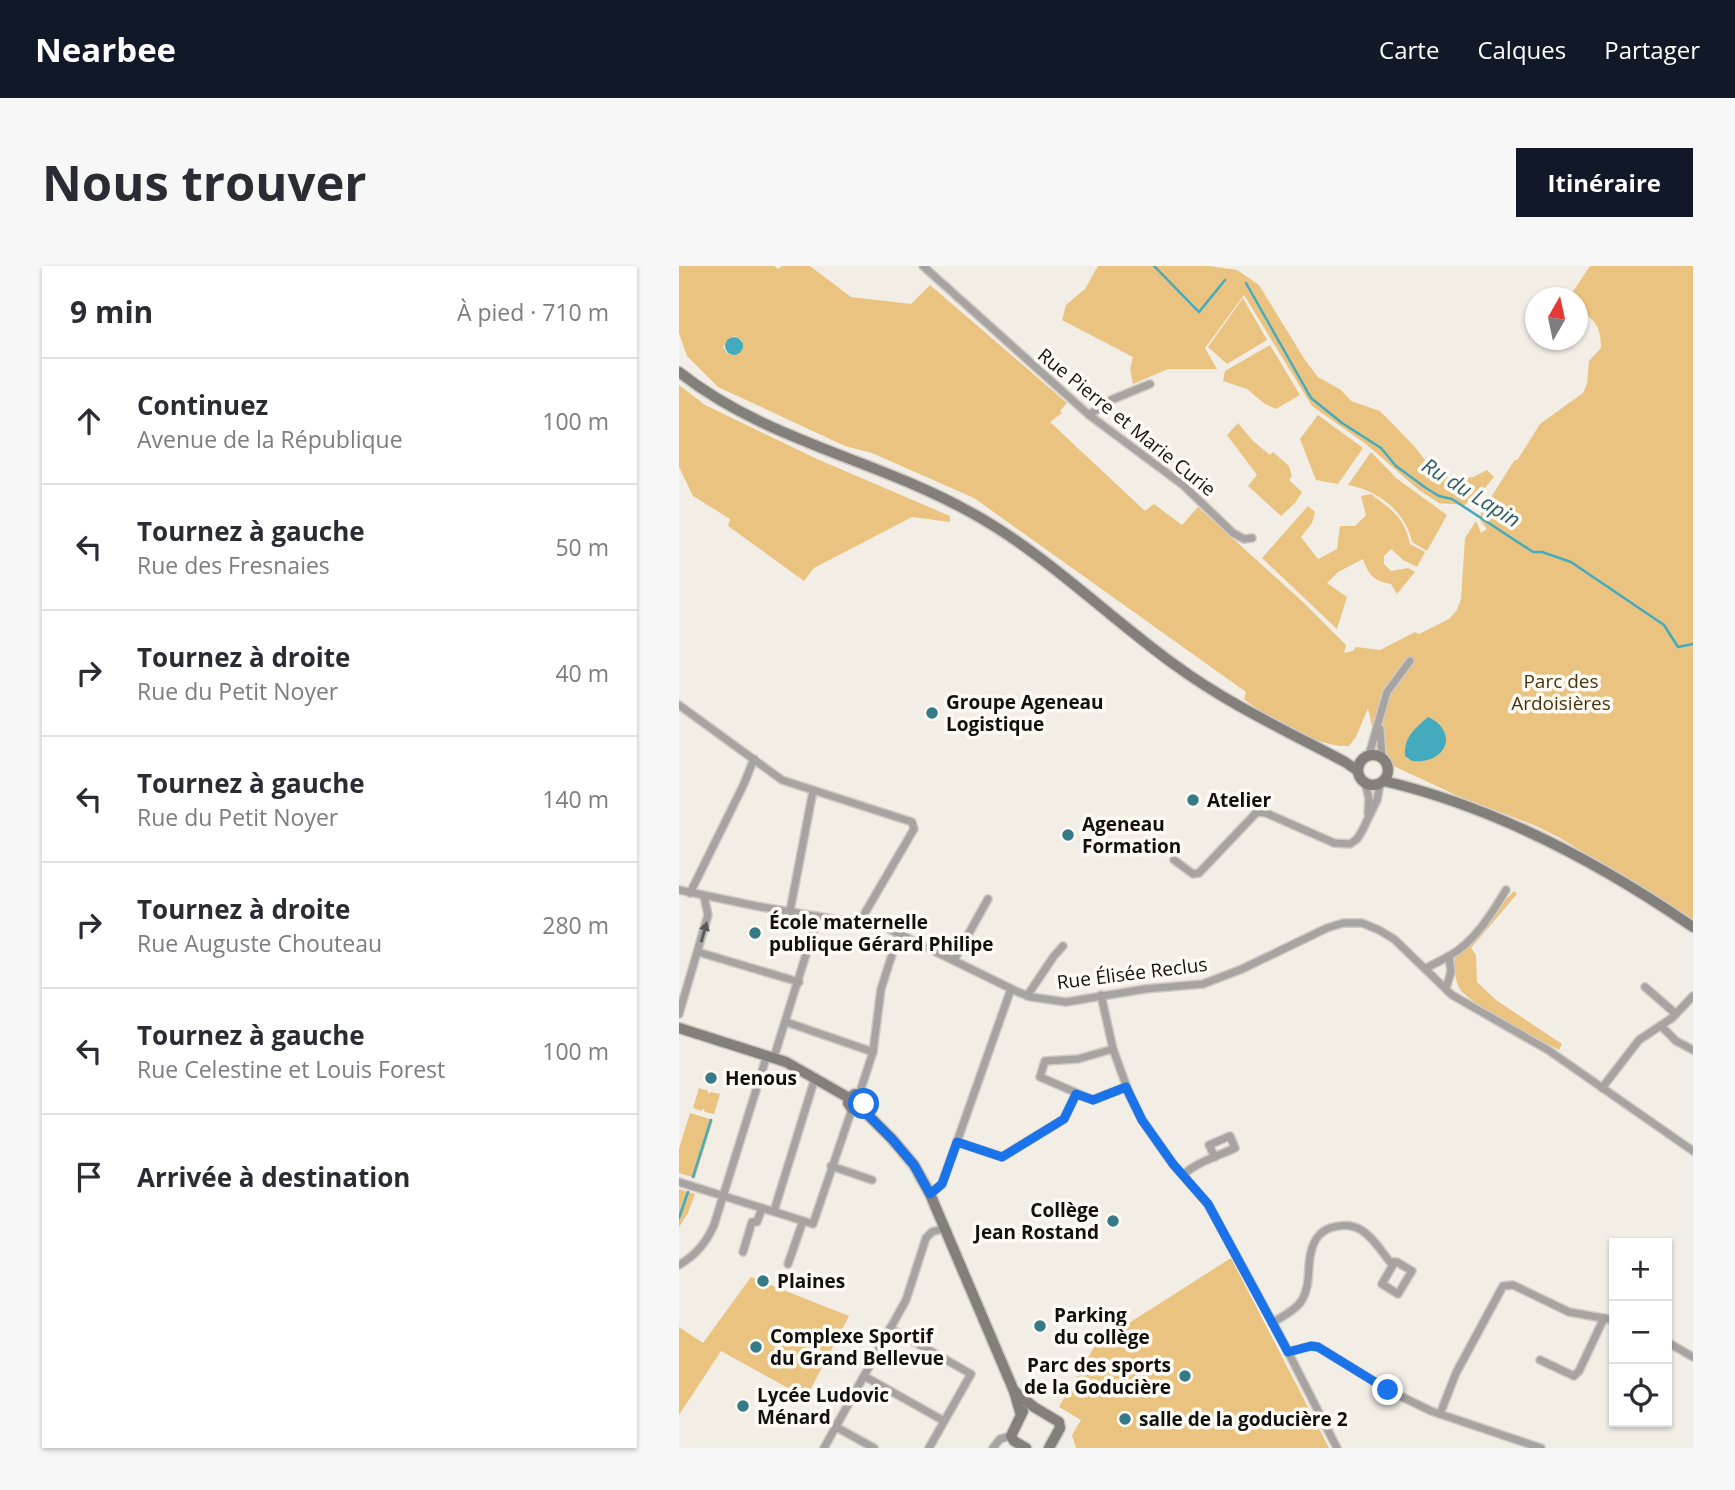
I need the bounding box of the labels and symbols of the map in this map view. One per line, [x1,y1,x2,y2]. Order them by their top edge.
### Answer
north arrow [1525,287,1588,350]
street label: Rue Pierre et Marie Curie [1033,342,1221,502]
water label: Ru du Lapin [1417,451,1526,533]
park label: Parc des Ardoisières [1511,668,1611,716]
place label: Groupe Ageneau Logistique [946,689,1104,737]
marker: Groupe Ageneau Logistique [924,705,940,721]
place label: Atelier [1207,787,1271,813]
marker: Atelier [1185,792,1201,808]
place label: Ageneau Formation [1082,811,1181,859]
marker: Ageneau Formation [1060,827,1076,843]
place label: École maternelle publique Gérard Philipe [769,909,994,957]
one-way arrow [699,921,709,942]
marker: École maternelle publique Gérard Philipe [747,925,763,941]
street label: Rue Élisée Reclus [1055,951,1209,995]
place label: Henous [725,1065,797,1091]
marker: Henous [703,1070,719,1086]
route start [848,1088,879,1119]
place label: Collège Jean Rostand [973,1197,1099,1245]
marker: Collège Jean Rostand [1105,1213,1121,1229]
place label: Plaines [777,1268,845,1294]
marker: Plaines [755,1273,771,1289]
place label: Parking du collège [1054,1302,1150,1350]
marker: Parking du collège [1032,1318,1048,1334]
place label: Complexe Sportif du Grand Bellevue [770,1323,944,1371]
marker: Complexe Sportif du Grand Bellevue [748,1339,764,1355]
place label: Parc des sports de la Goducière [1024,1352,1171,1400]
marker: Parc des sports de la Goducière [1177,1368,1193,1384]
route end [1372,1374,1403,1405]
place label: Lycée Ludovic Ménard [757,1382,889,1430]
marker: Lycée Ludovic Ménard [735,1398,751,1414]
place label: salle de la goducière 2 [1139,1406,1348,1432]
marker: salle de la goducière 2 [1117,1411,1133,1427]

